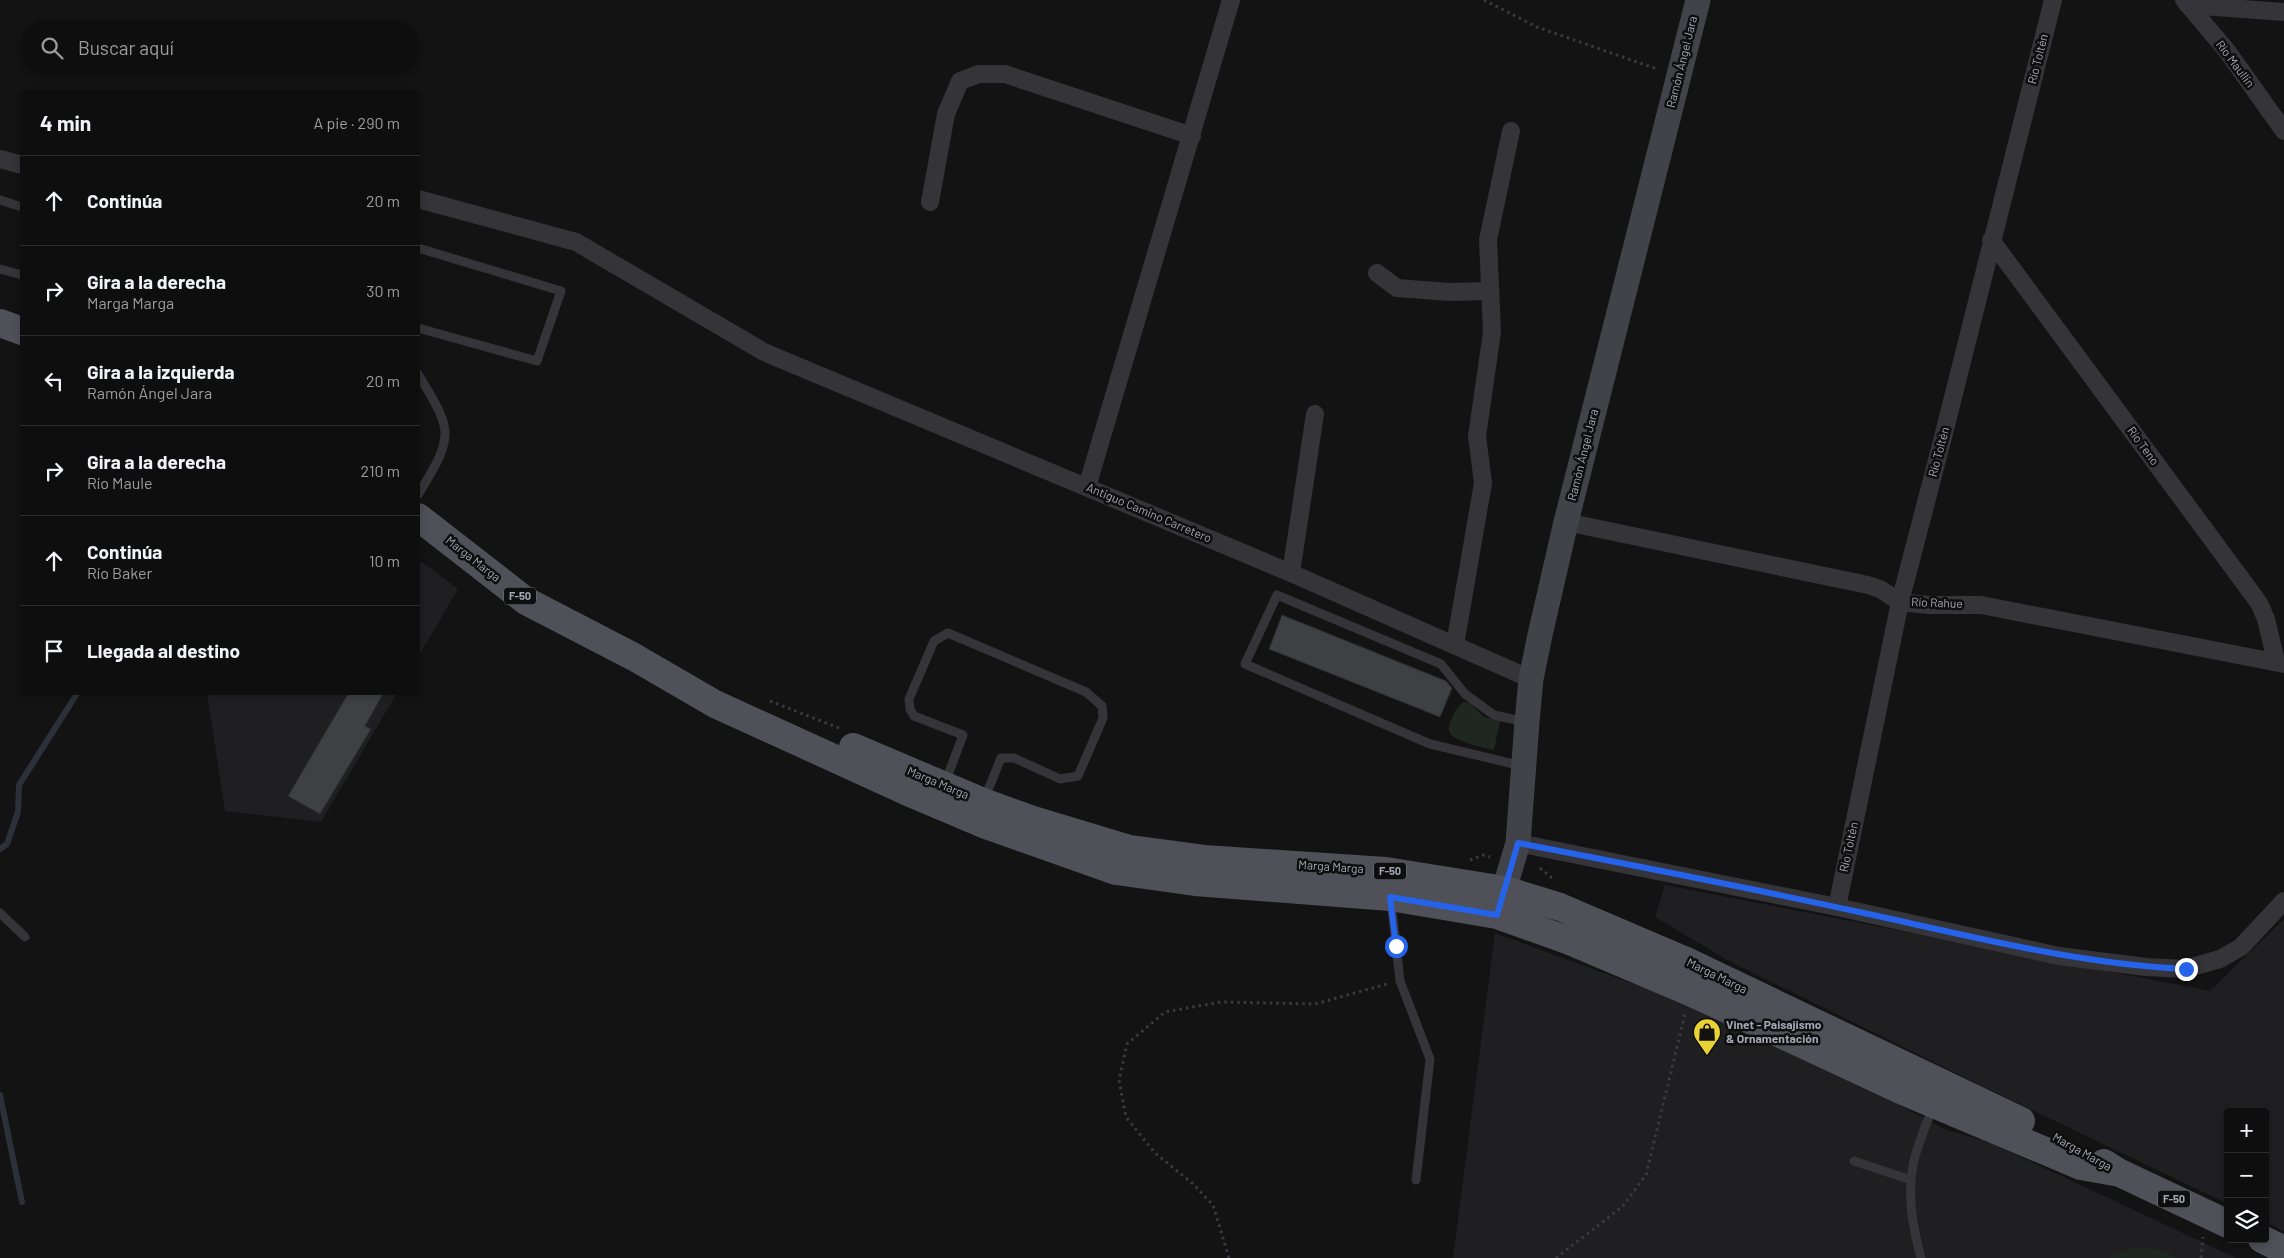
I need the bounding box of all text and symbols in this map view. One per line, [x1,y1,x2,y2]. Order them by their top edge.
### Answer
street label: Ramón Ángel Jara [1663,15,1699,109]
search box [20,20,420,75]
street label: Río Toltén [2024,32,2050,85]
icon: search [38,34,66,62]
text: Buscar aquí [78,36,174,59]
street label: Río Maullin [2214,37,2258,90]
text: 4 min [40,110,91,135]
text: A pie · 290 m [314,113,400,132]
icon: ahead [40,187,68,215]
text: Continúa [87,189,162,212]
text: 20 m [366,191,400,210]
text: Gira a la derecha [87,270,226,293]
icon: right [40,277,68,305]
text: 30 m [366,281,400,300]
text: Marga Marga [87,293,174,312]
text: Gira a la izquierda [87,360,235,383]
icon: left [40,367,68,395]
text: 20 m [366,371,400,390]
text: Ramón Ángel Jara [87,383,212,402]
street label: Ramón Ángel Jara [1564,408,1600,502]
street label: Río Teno [2125,423,2162,467]
street label: Río Toltén [1925,425,1951,478]
text: Gira a la derecha [87,450,226,473]
icon: right [40,457,68,485]
text: 210 m [361,461,400,480]
text: Río Maule [87,473,153,492]
street label: Antiguo Camino Carretero [1085,479,1214,545]
street label: Marga Marga [444,533,504,584]
text: Continúa [87,540,162,563]
icon: ahead [40,547,68,575]
text: 10 m [369,551,400,570]
text: Río Baker [87,563,152,582]
road number: F-50 [504,588,536,604]
street label: Río Rahue [1911,594,1963,610]
icon: arrive [40,637,68,665]
text: Llegada al destino [87,639,240,662]
street label: Marga Marga [906,763,971,801]
street label: Río Toltén [1836,820,1860,873]
street label: Marga Marga [1298,857,1364,875]
road number: F-50 [1374,862,1406,879]
route start [1385,935,1408,958]
street label: Marga Marga [1685,954,1750,996]
route end [2175,958,2198,981]
shop icon: Vinet - Paisajismo & Ornamentación [1692,1017,1722,1056]
place label: Vinet - Paisajismo & Ornamentación [1726,1017,1822,1045]
map controls [2224,1108,2269,1243]
button: + [2224,1108,2269,1153]
street label: Marga Marga [2050,1129,2114,1173]
button: − [2224,1153,2269,1198]
road number: F-50 [2158,1190,2190,1208]
button: layers [2224,1198,2269,1243]

